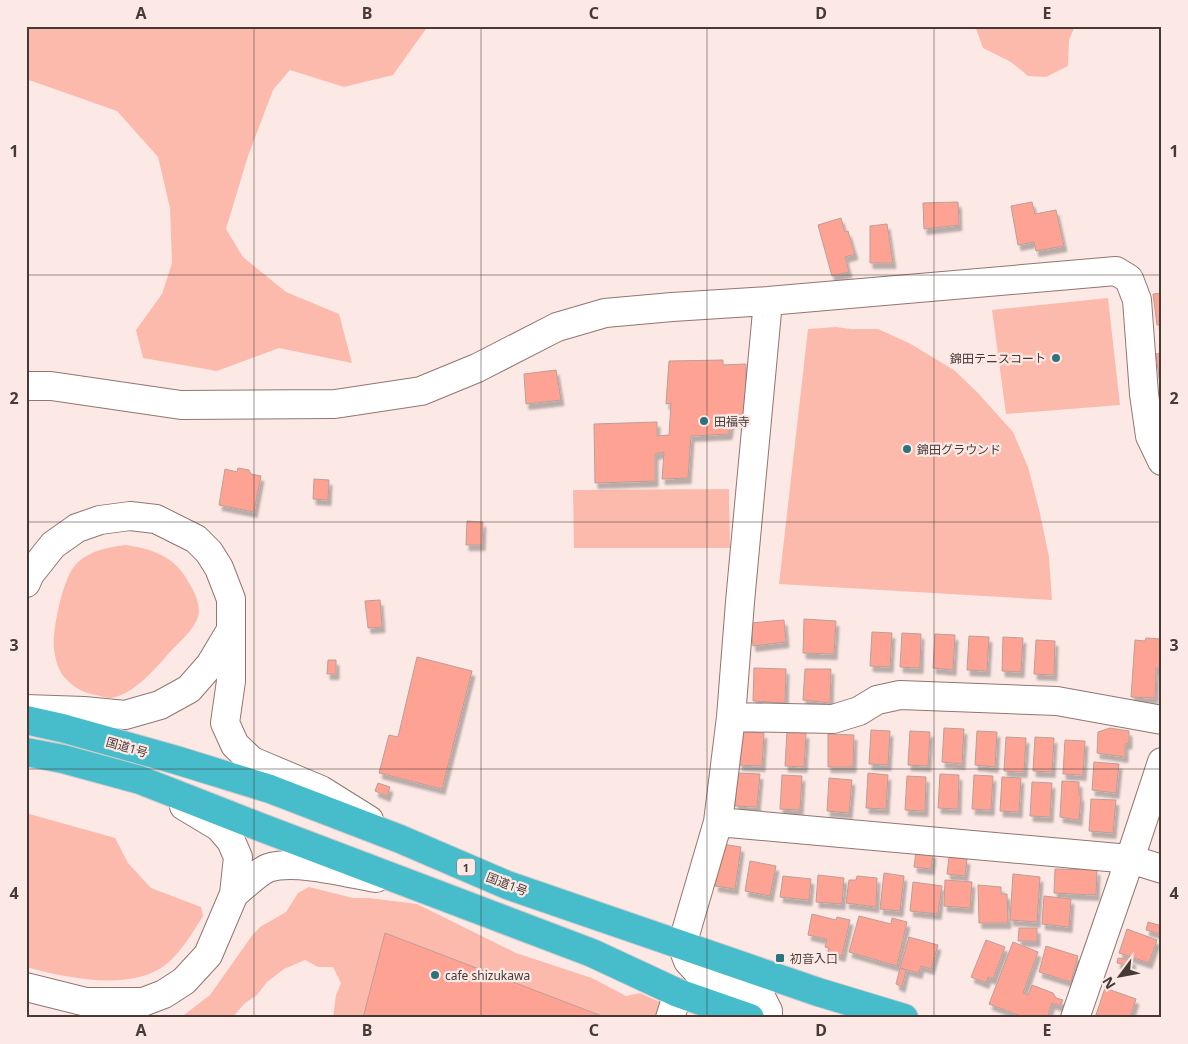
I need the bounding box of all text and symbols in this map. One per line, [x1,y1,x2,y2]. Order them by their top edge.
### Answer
text: A [135,2,147,24]
text: B [362,2,372,24]
text: C [589,2,599,24]
text: D [815,2,827,24]
text: E [1043,2,1052,24]
text: 1 [9,140,19,162]
text: 1 [1169,140,1179,162]
place label: 錦田テニスコート [950,350,1046,367]
marker: 錦田テニスコート [1050,352,1062,364]
text: 2 [9,387,19,409]
text: 2 [1169,387,1179,409]
place label: 田福寺 [714,413,750,430]
marker: 田福寺 [698,415,710,427]
place label: 錦田グラウンド [917,441,1001,458]
marker: 錦田グラウンド [901,443,913,455]
text: 3 [9,634,19,656]
text: 3 [1169,634,1179,656]
street label: 国道1号 [104,733,150,761]
road number: 1 [457,859,475,876]
street label: 国道1号 [484,868,530,900]
text: 4 [9,882,19,904]
text: 4 [1169,882,1179,904]
place label: 初音入口 [790,950,838,967]
marker: 初音入口 [774,952,786,964]
north arrow [1096,952,1146,1002]
place label: cafe shizukawa [445,967,530,984]
marker: cafe shizukawa [429,969,441,981]
text: N [1097,973,1120,993]
text: A [135,1019,147,1041]
text: B [362,1019,372,1041]
text: C [589,1019,599,1041]
text: D [815,1019,827,1041]
text: E [1043,1019,1052,1041]

